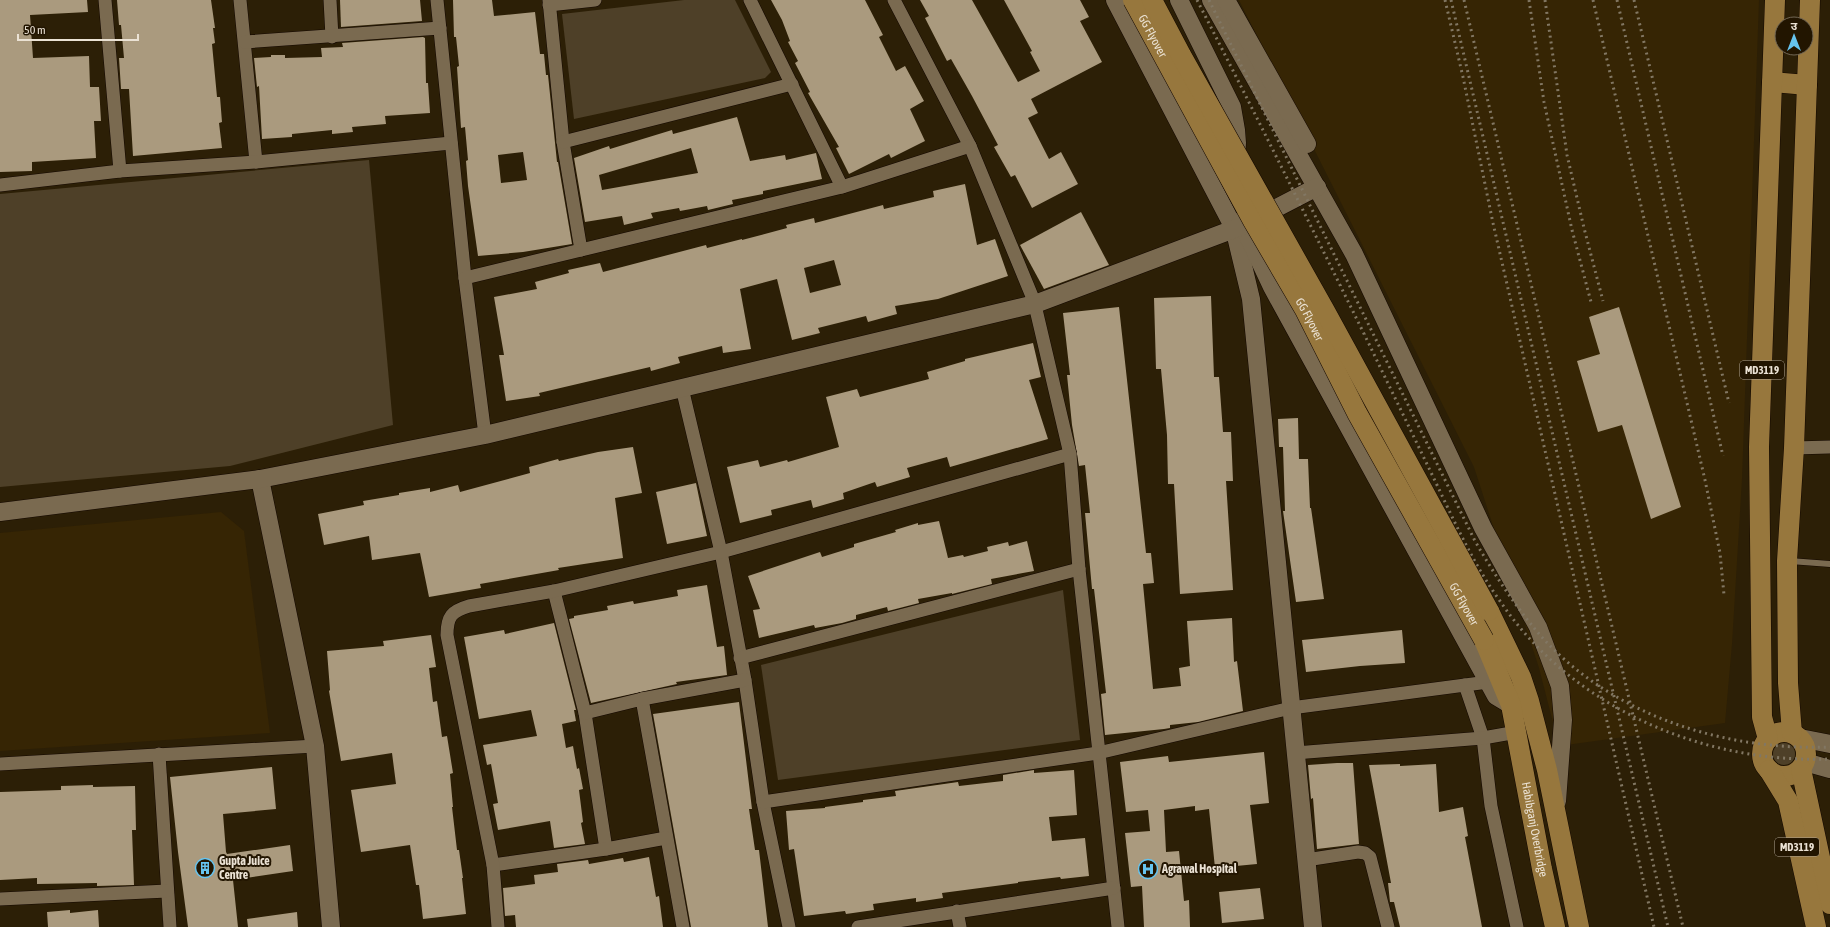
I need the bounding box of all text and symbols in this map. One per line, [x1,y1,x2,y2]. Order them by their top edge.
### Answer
street label: GG Flyover [1135,12,1170,60]
scale bar [18,16,138,42]
north arrow [1774,16,1814,56]
text: उ [1791,20,1798,32]
text: 50 m [24,23,46,37]
street label: GG Flyover [1292,295,1327,344]
road number: MD3119 [1740,361,1784,379]
street label: GG Flyover [1446,580,1482,628]
street label: Habibganj Overbridge [1519,781,1551,878]
road number: MD3119 [1775,838,1819,856]
place label: Gupta Juice Centre [219,854,270,882]
building icon: Gupta Juice Centre [194,857,216,879]
hospital icon: Agrawal Hospital [1137,858,1159,880]
place label: Agrawal Hospital [1161,862,1238,876]

